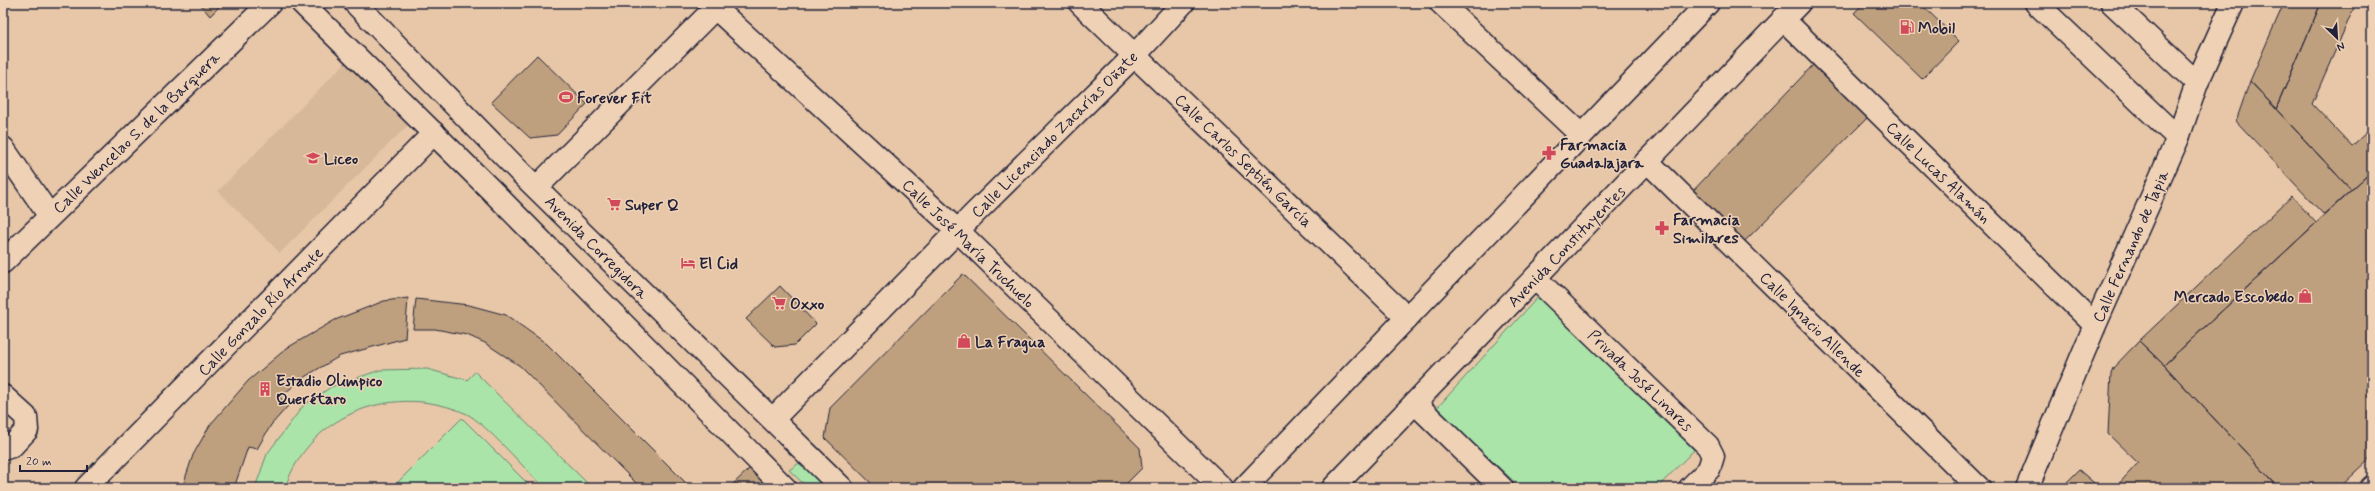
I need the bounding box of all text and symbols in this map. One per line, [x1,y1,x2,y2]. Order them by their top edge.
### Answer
place label: Mobil [1918,18,1955,39]
north arrow [2317,18,2357,58]
fuel station icon: Mobil [1899,19,1915,35]
text: N [2335,38,2347,54]
street label: Calle Wencelao S. de la Barquera [49,47,225,219]
street label: Calle Licenciado Zacarías Oñate [967,47,1143,223]
place label: Forever Fit [577,88,652,109]
sports icon: Forever Fit [558,89,574,105]
street label: Calle Carlos Septién García [1169,90,1316,233]
street label: Calle Lucas Alamán [1881,118,1995,229]
place label: Farmacia Guadalajara [1560,135,1644,174]
pharmacy icon: Farmacia Guadalajara [1541,145,1557,161]
place label: Liceo [324,149,358,170]
school or university icon: Liceo [305,150,321,166]
street label: Calle Fernando de Tapia [2088,167,2175,326]
street label: Calle José María Truchuelo [897,175,1039,313]
street label: Avenida Constituyentes [1504,182,1631,312]
street label: Avenida Corregidora [540,192,653,305]
place label: Super Q [625,195,679,216]
supermarket icon: Super Q [606,196,622,212]
place label: Farmacia Similares [1673,210,1740,249]
pharmacy icon: Farmacia Similares [1654,220,1670,236]
street label: Calle Gonzalo Río Arronte [194,243,328,381]
place label: El Cid [699,254,738,275]
hotel icon: El Cid [680,255,696,271]
street label: Calle Ignacio Allende [1754,268,1870,383]
place label: Mercado Escobedo [2174,287,2294,308]
shop icon: Mercado Escobedo [2297,288,2313,304]
place label: Oxxo [790,294,825,315]
supermarket icon: Oxxo [771,295,787,311]
street label: Privada José Linares [1583,326,1697,437]
place label: La Fragua [975,332,1046,354]
shop icon: La Fragua [956,333,972,349]
place label: Estadio Olimpico Querétaro [276,371,383,410]
building icon: Estadio Olimpico Querétaro [257,381,273,397]
scale bar [20,447,87,473]
text: 20 m [26,454,52,470]

